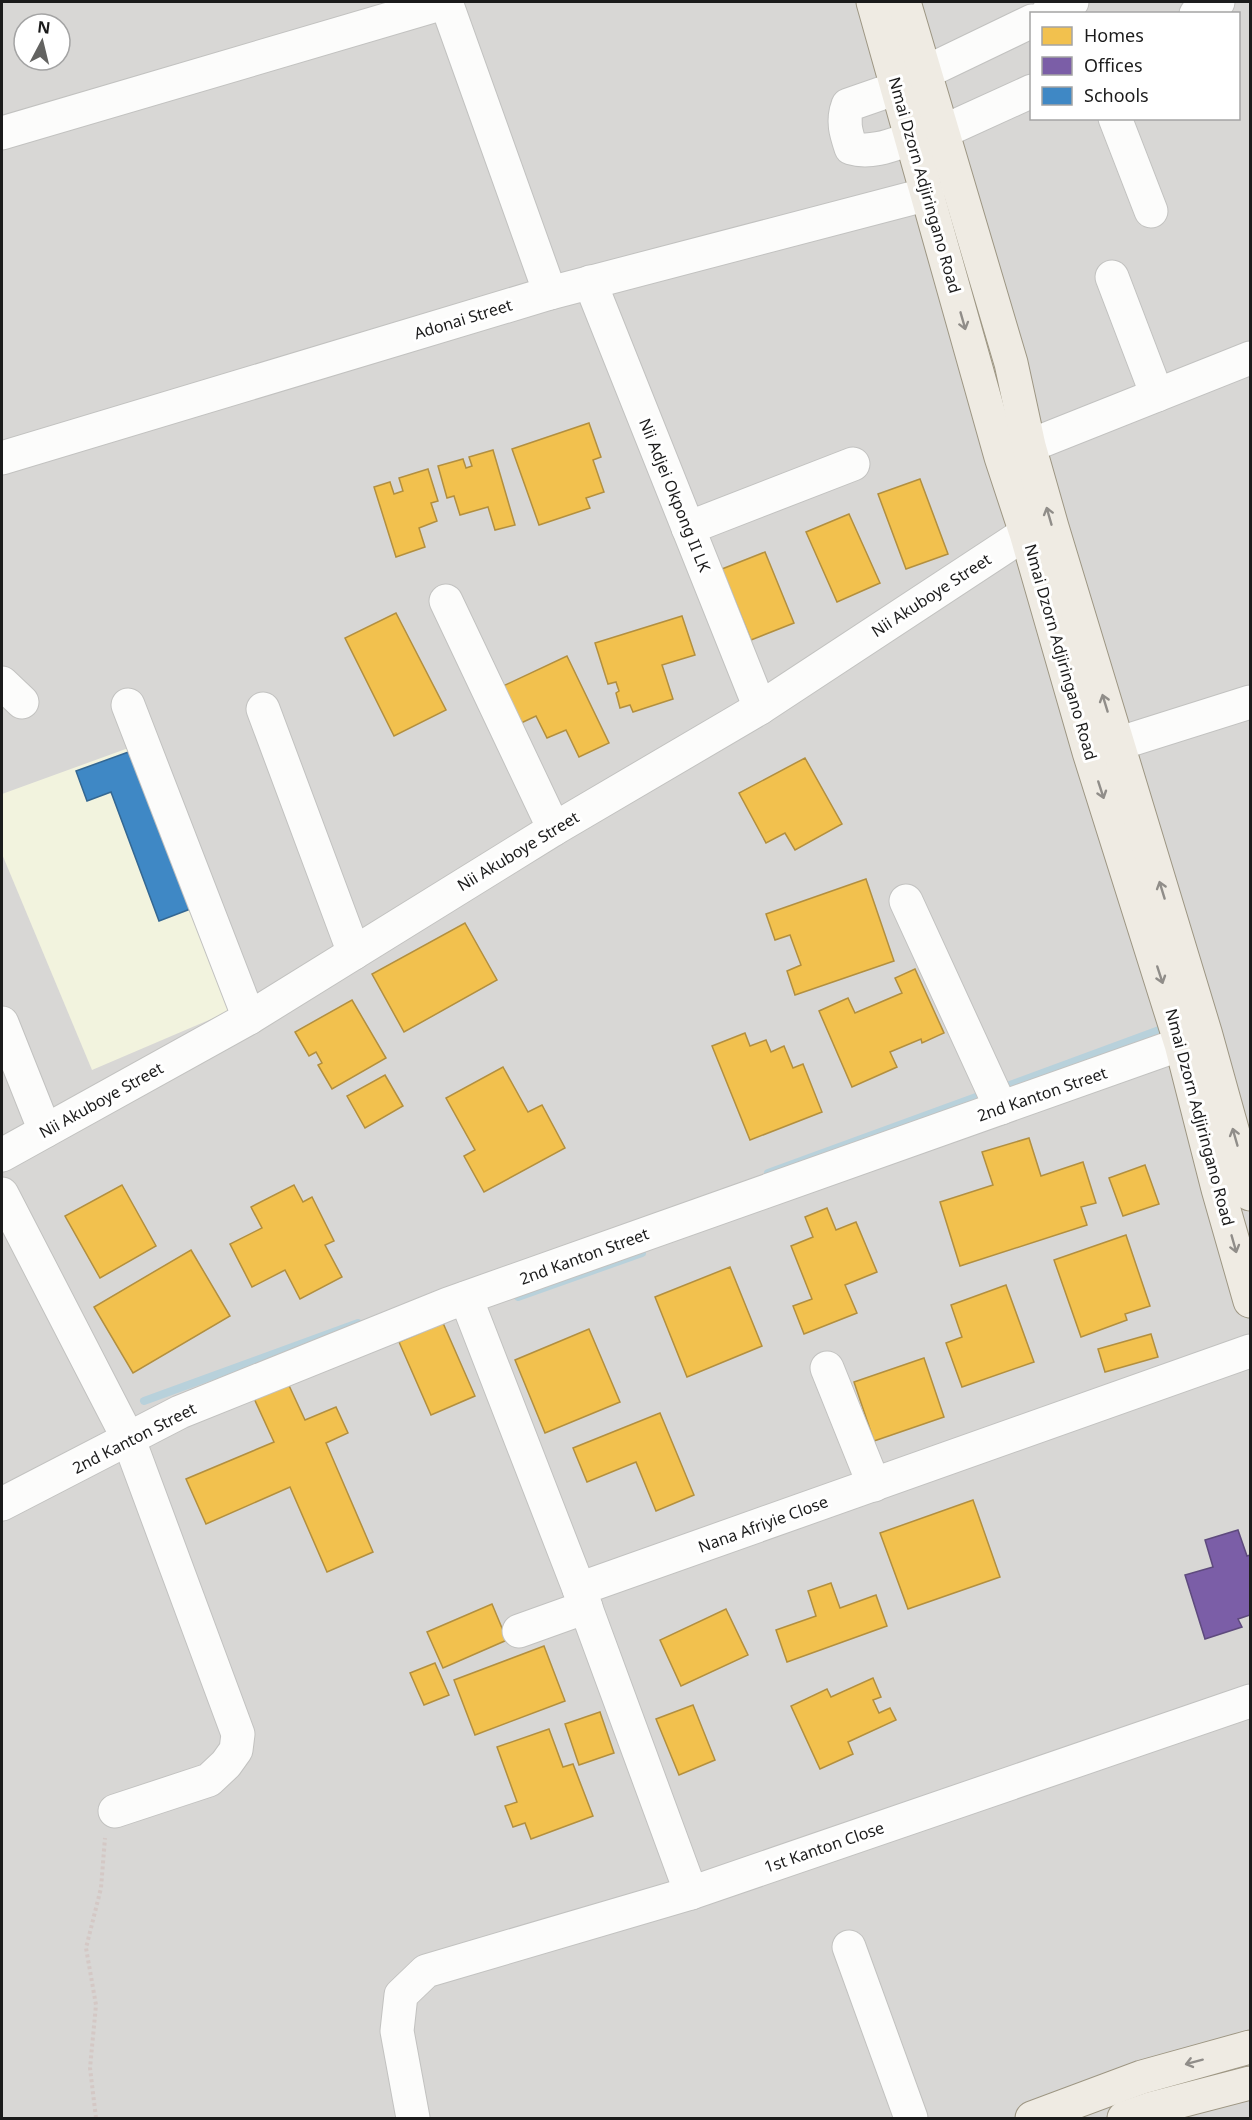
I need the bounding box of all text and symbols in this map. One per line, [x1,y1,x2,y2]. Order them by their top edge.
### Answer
north arrow [12,12,72,72]
legend [1030,12,1240,120]
text: N [36,15,52,39]
text: Homes [1084,23,1144,47]
text: Offices [1084,53,1143,77]
street label: Nmai Dzorn Adjiringano Road [884,74,966,296]
text: Schools [1084,83,1149,107]
street label: Adonai Street [411,294,515,344]
one-way arrow [958,311,969,330]
street label: Nii Adjei Okpong II LK [634,415,716,575]
one-way arrow [1043,507,1054,526]
street label: Nmai Dzorn Adjiringano Road [1020,541,1102,763]
street label: Nii Akuboye Street [867,548,995,642]
one-way arrow [1099,694,1110,713]
one-way arrow [1096,780,1107,799]
street label: Nii Akuboye Street [453,806,583,896]
one-way arrow [1155,881,1166,900]
one-way arrow [1155,966,1166,985]
street label: Nmai Dzorn Adjiringano Road [1160,1006,1240,1228]
street label: Nii Akuboye Street [35,1057,167,1143]
street label: 2nd Kanton Street [974,1061,1110,1127]
one-way arrow [1228,1128,1240,1147]
street label: 2nd Kanton Street [516,1222,652,1290]
one-way arrow [1229,1234,1240,1253]
street label: 2nd Kanton Street [68,1397,200,1479]
street label: Nana Afriyie Close [695,1490,831,1558]
street label: 1st Kanton Close [761,1816,887,1878]
one-way arrow [1185,2057,1204,2069]

